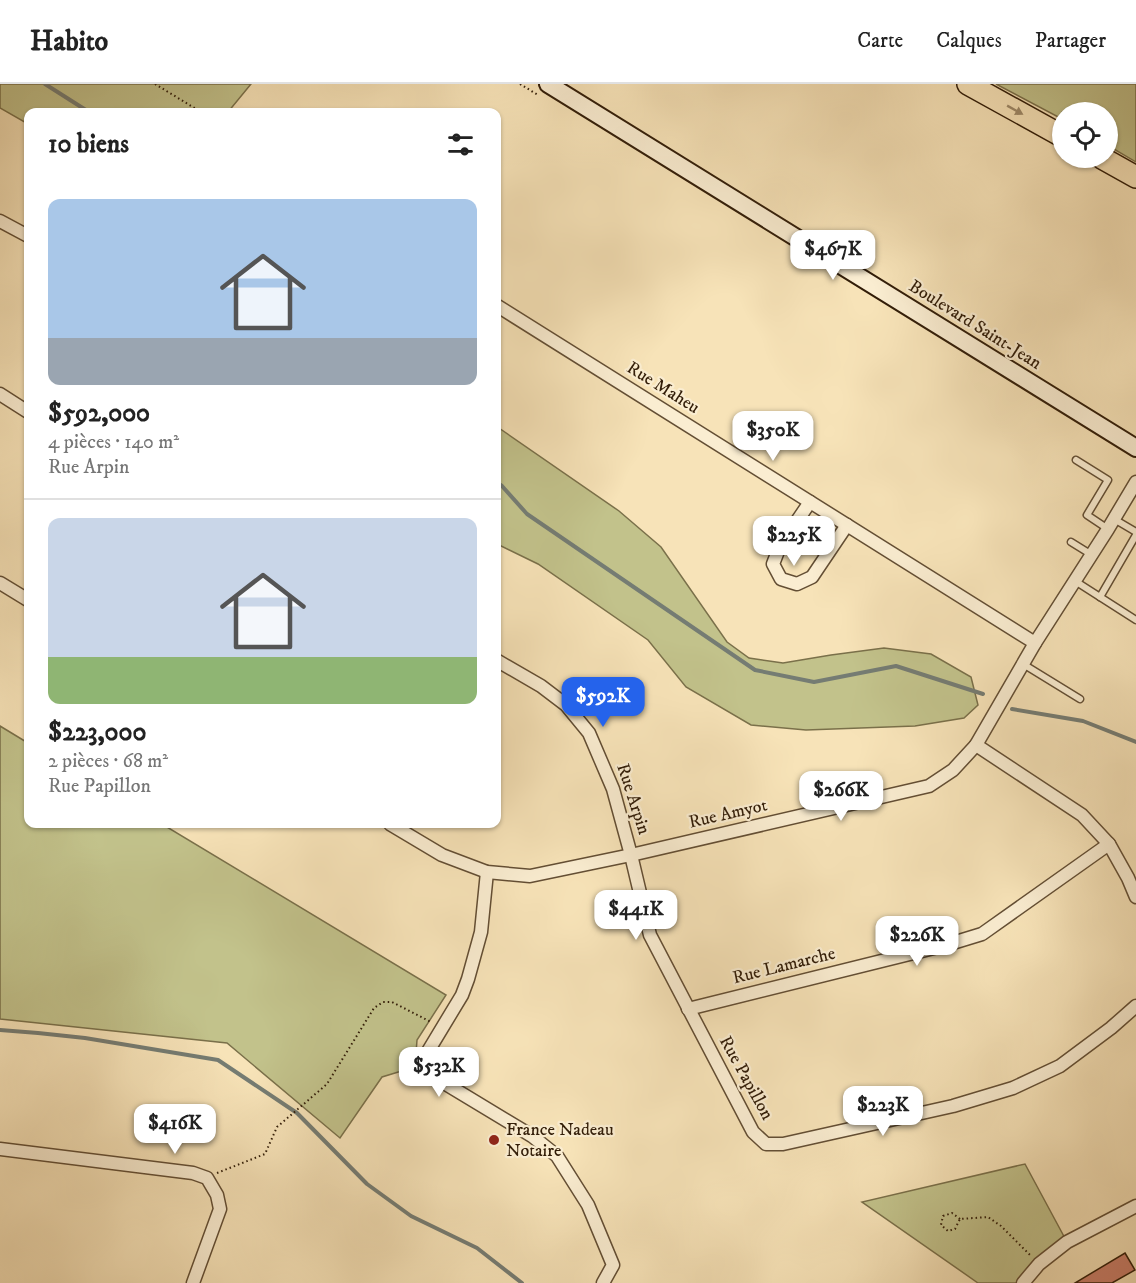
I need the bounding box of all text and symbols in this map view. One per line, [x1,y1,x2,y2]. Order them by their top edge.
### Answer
text: Habito [30,24,108,59]
text: Carte [857,28,903,54]
text: Calques [936,28,1002,54]
text: Partager [1035,28,1106,54]
map controls [1052,102,1118,168]
button: locate [1052,102,1118,168]
one-way arrow [1007,105,1024,115]
text: 10 biens [48,128,129,161]
icon: filters [444,128,477,161]
pin: $467K [791,230,875,281]
text: $467K [804,237,862,262]
icon: home [209,238,317,346]
street label: Boulevard Saint-Jean [905,275,1046,375]
street label: Rue Maheu [623,357,704,419]
text: $592,000 [48,397,150,430]
pin: $350K [731,411,815,462]
text: $350K [746,418,800,443]
text: 4 pièces · 140 m² [48,430,179,455]
text: Rue Arpin [48,455,129,480]
pin: $225K [752,516,836,567]
text: $225K [767,523,821,548]
icon: home [209,557,317,665]
pin: $592K [561,677,645,728]
text: $592K [576,684,630,709]
text: $223,000 [48,716,146,749]
text: 2 pièces · 68 m² [48,749,168,774]
street label: Rue Arpin [611,761,655,838]
pin: $266K [799,771,883,822]
text: Rue Papillon [48,774,151,799]
text: $266K [813,778,869,803]
street label: Rue Amyot [687,794,770,834]
pin: $441K [594,890,678,941]
text: $441K [608,897,664,922]
pin: $226K [875,916,959,967]
text: $226K [889,923,945,948]
street label: Rue Lamarche [730,943,838,989]
street label: Rue Papillon [714,1032,778,1124]
pin: $532K [397,1047,481,1098]
text: $532K [413,1054,465,1079]
pin: $223K [841,1086,925,1137]
text: $223K [857,1093,909,1118]
pin: $416K [133,1104,217,1155]
text: $416K [148,1111,202,1136]
place label: France Nadeau Notaire [506,1119,614,1162]
marker: France Nadeau Notaire [487,1133,501,1147]

